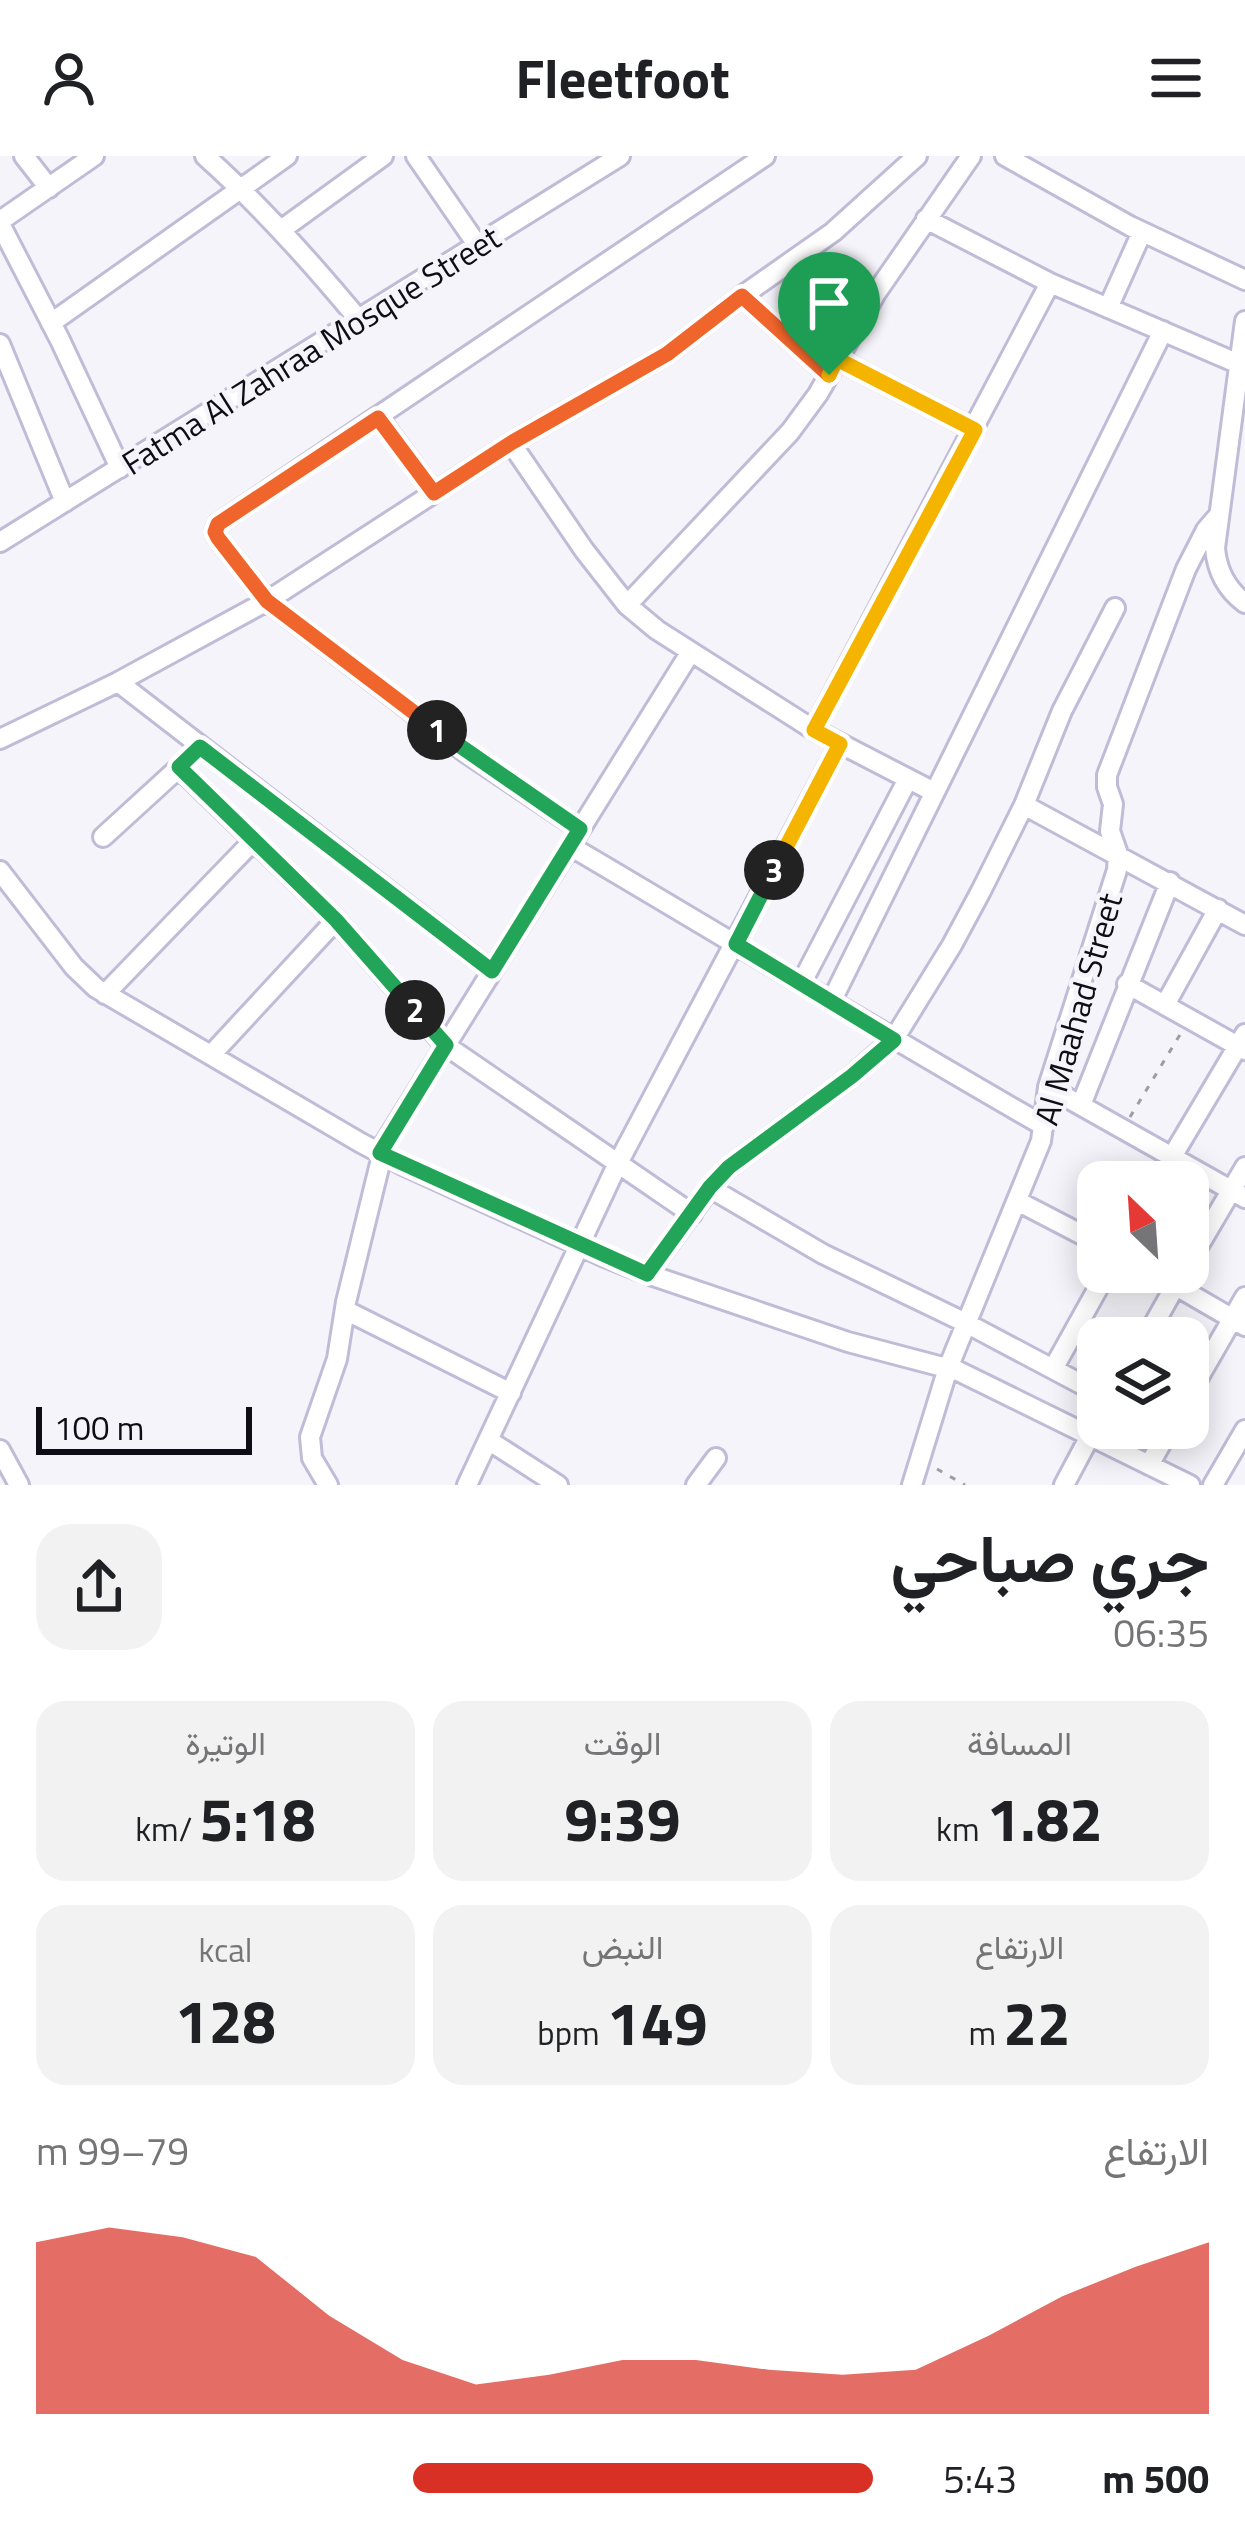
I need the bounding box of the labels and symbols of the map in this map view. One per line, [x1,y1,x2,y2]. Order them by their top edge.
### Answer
street label: Fatma Al Zahraa Mosque Street [112,212,510,487]
pin [778,252,880,375]
pin: 1 [407,700,467,760]
pin: 3 [744,840,804,900]
street label: Al Maahad Street [1021,887,1135,1131]
pin: 2 [385,980,445,1040]
north arrow [1077,1161,1209,1293]
scale bar [36,1401,252,1454]

